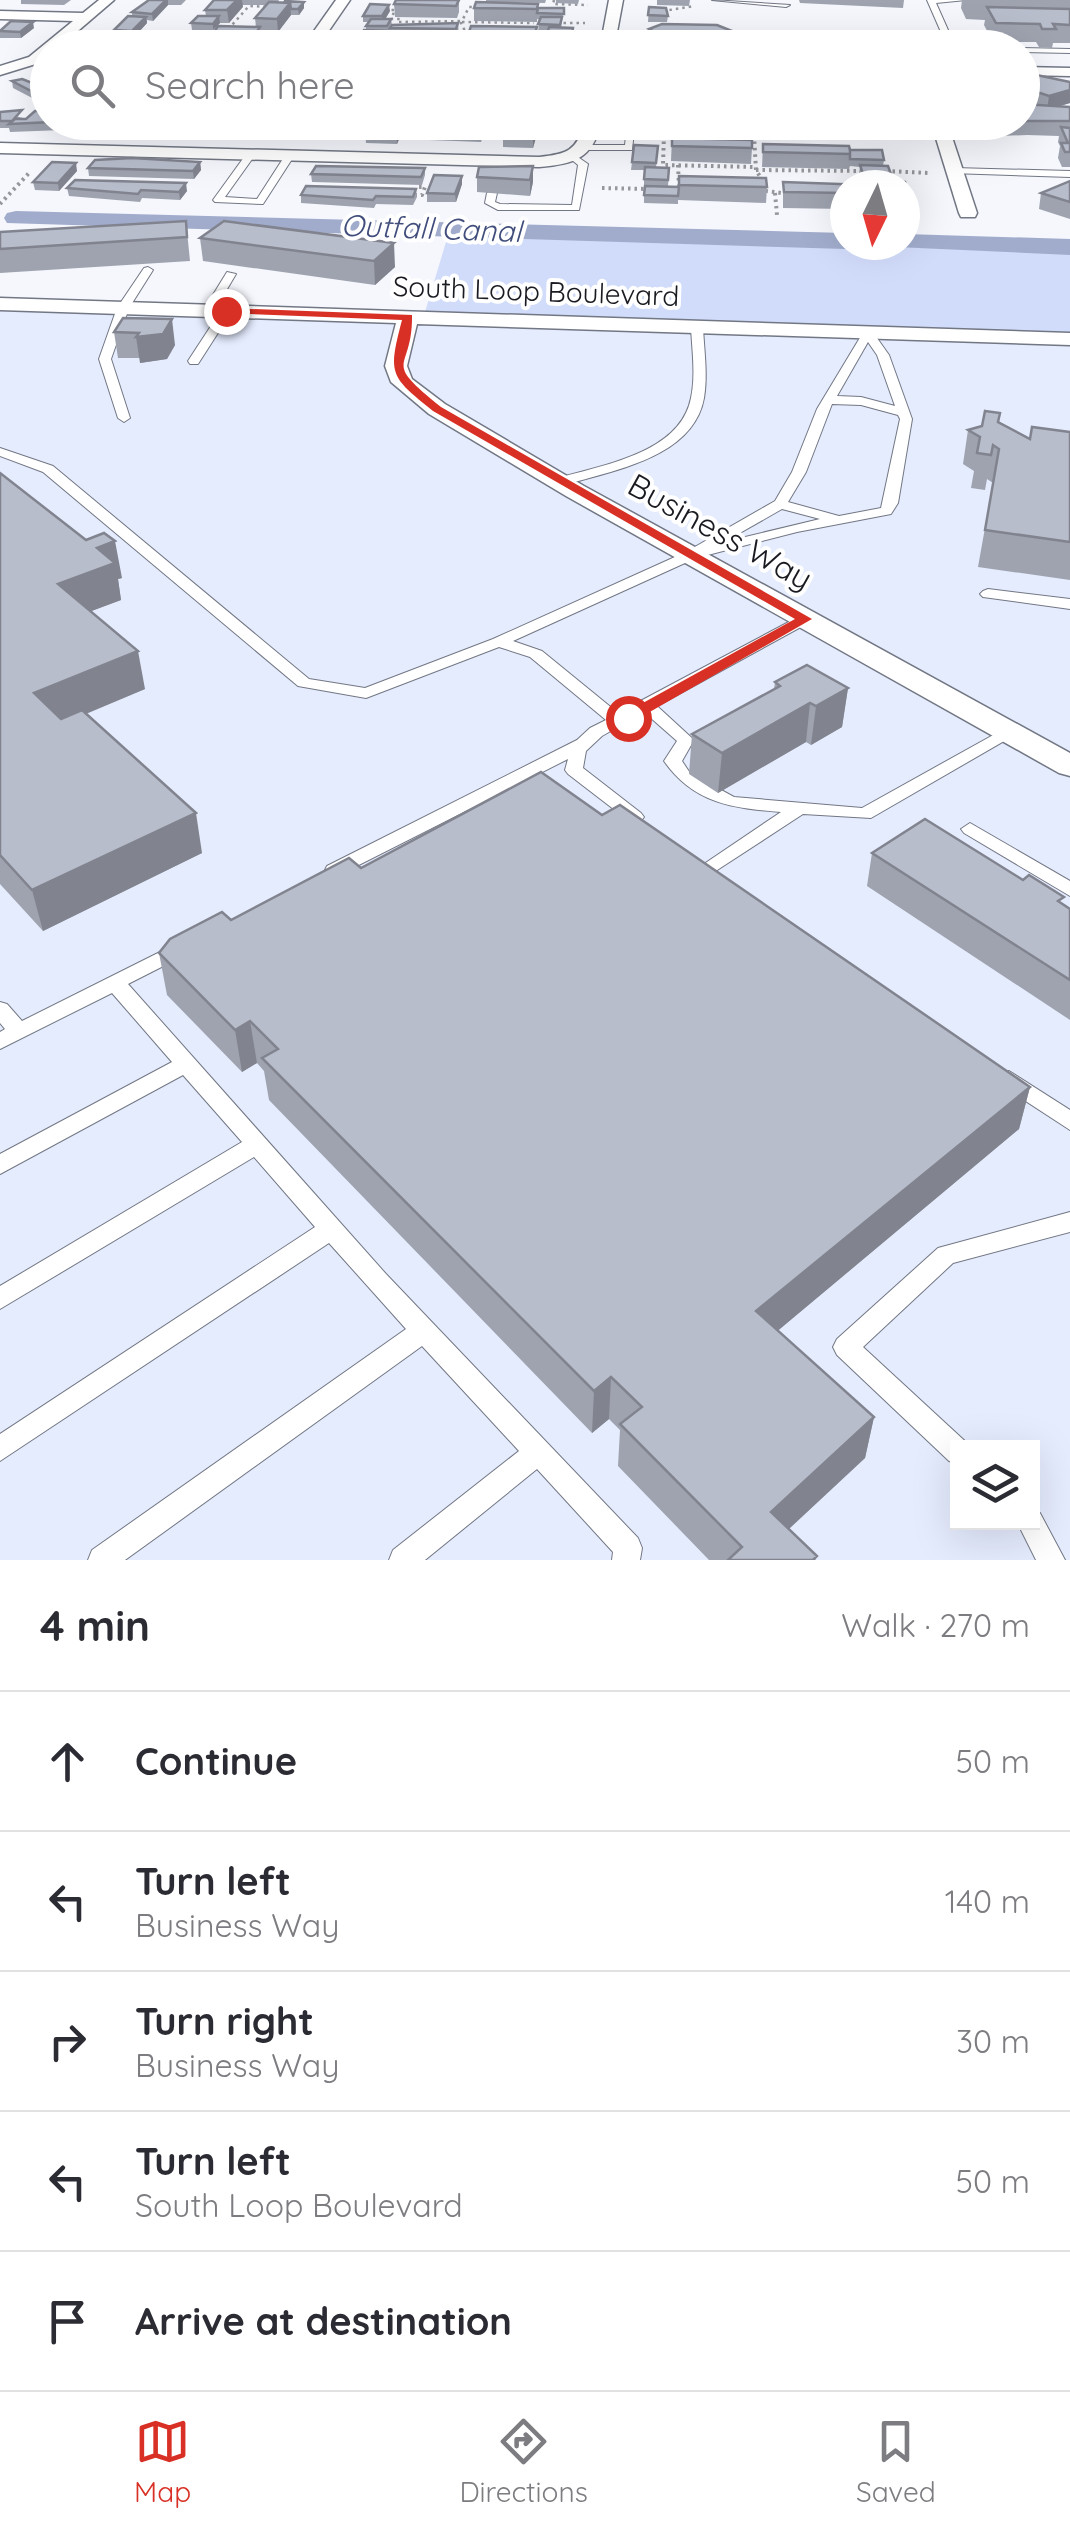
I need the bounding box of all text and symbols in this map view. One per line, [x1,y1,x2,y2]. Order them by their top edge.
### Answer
search box [30,30,1040,140]
icon: search [65,58,120,113]
text: Search here [145,61,355,109]
north arrow [830,170,920,260]
water label: Outfall Canal [340,206,525,250]
street label: South Loop Boulevard [392,268,680,313]
route end [204,289,250,335]
street label: Business Way [621,464,820,598]
route start [606,696,652,742]
map controls [950,1440,1040,1530]
button: layers [950,1440,1040,1530]
text: 4 min [40,1599,150,1652]
text: Walk · 270 m [841,1605,1030,1645]
icon: ahead [40,1734,95,1789]
text: Continue [135,1737,297,1785]
text: 50 m [956,1741,1030,1781]
text: Turn left [135,1857,291,1905]
icon: left [40,1874,95,1929]
text: 140 m [945,1881,1030,1921]
text: Business Way [135,1905,339,1945]
text: Turn right [135,1997,314,2045]
icon: right [40,2014,95,2069]
text: 30 m [956,2021,1030,2061]
text: Business Way [135,2045,339,2085]
text: Turn left [135,2137,291,2185]
icon: left [40,2154,95,2209]
text: 50 m [956,2161,1030,2201]
text: South Loop Boulevard [135,2185,463,2225]
icon: arrive [40,2294,95,2349]
text: Arrive at destination [135,2297,512,2345]
tab: Map [134,2414,191,2509]
tab: Directions [459,2414,588,2509]
tab: Saved [856,2414,936,2509]

